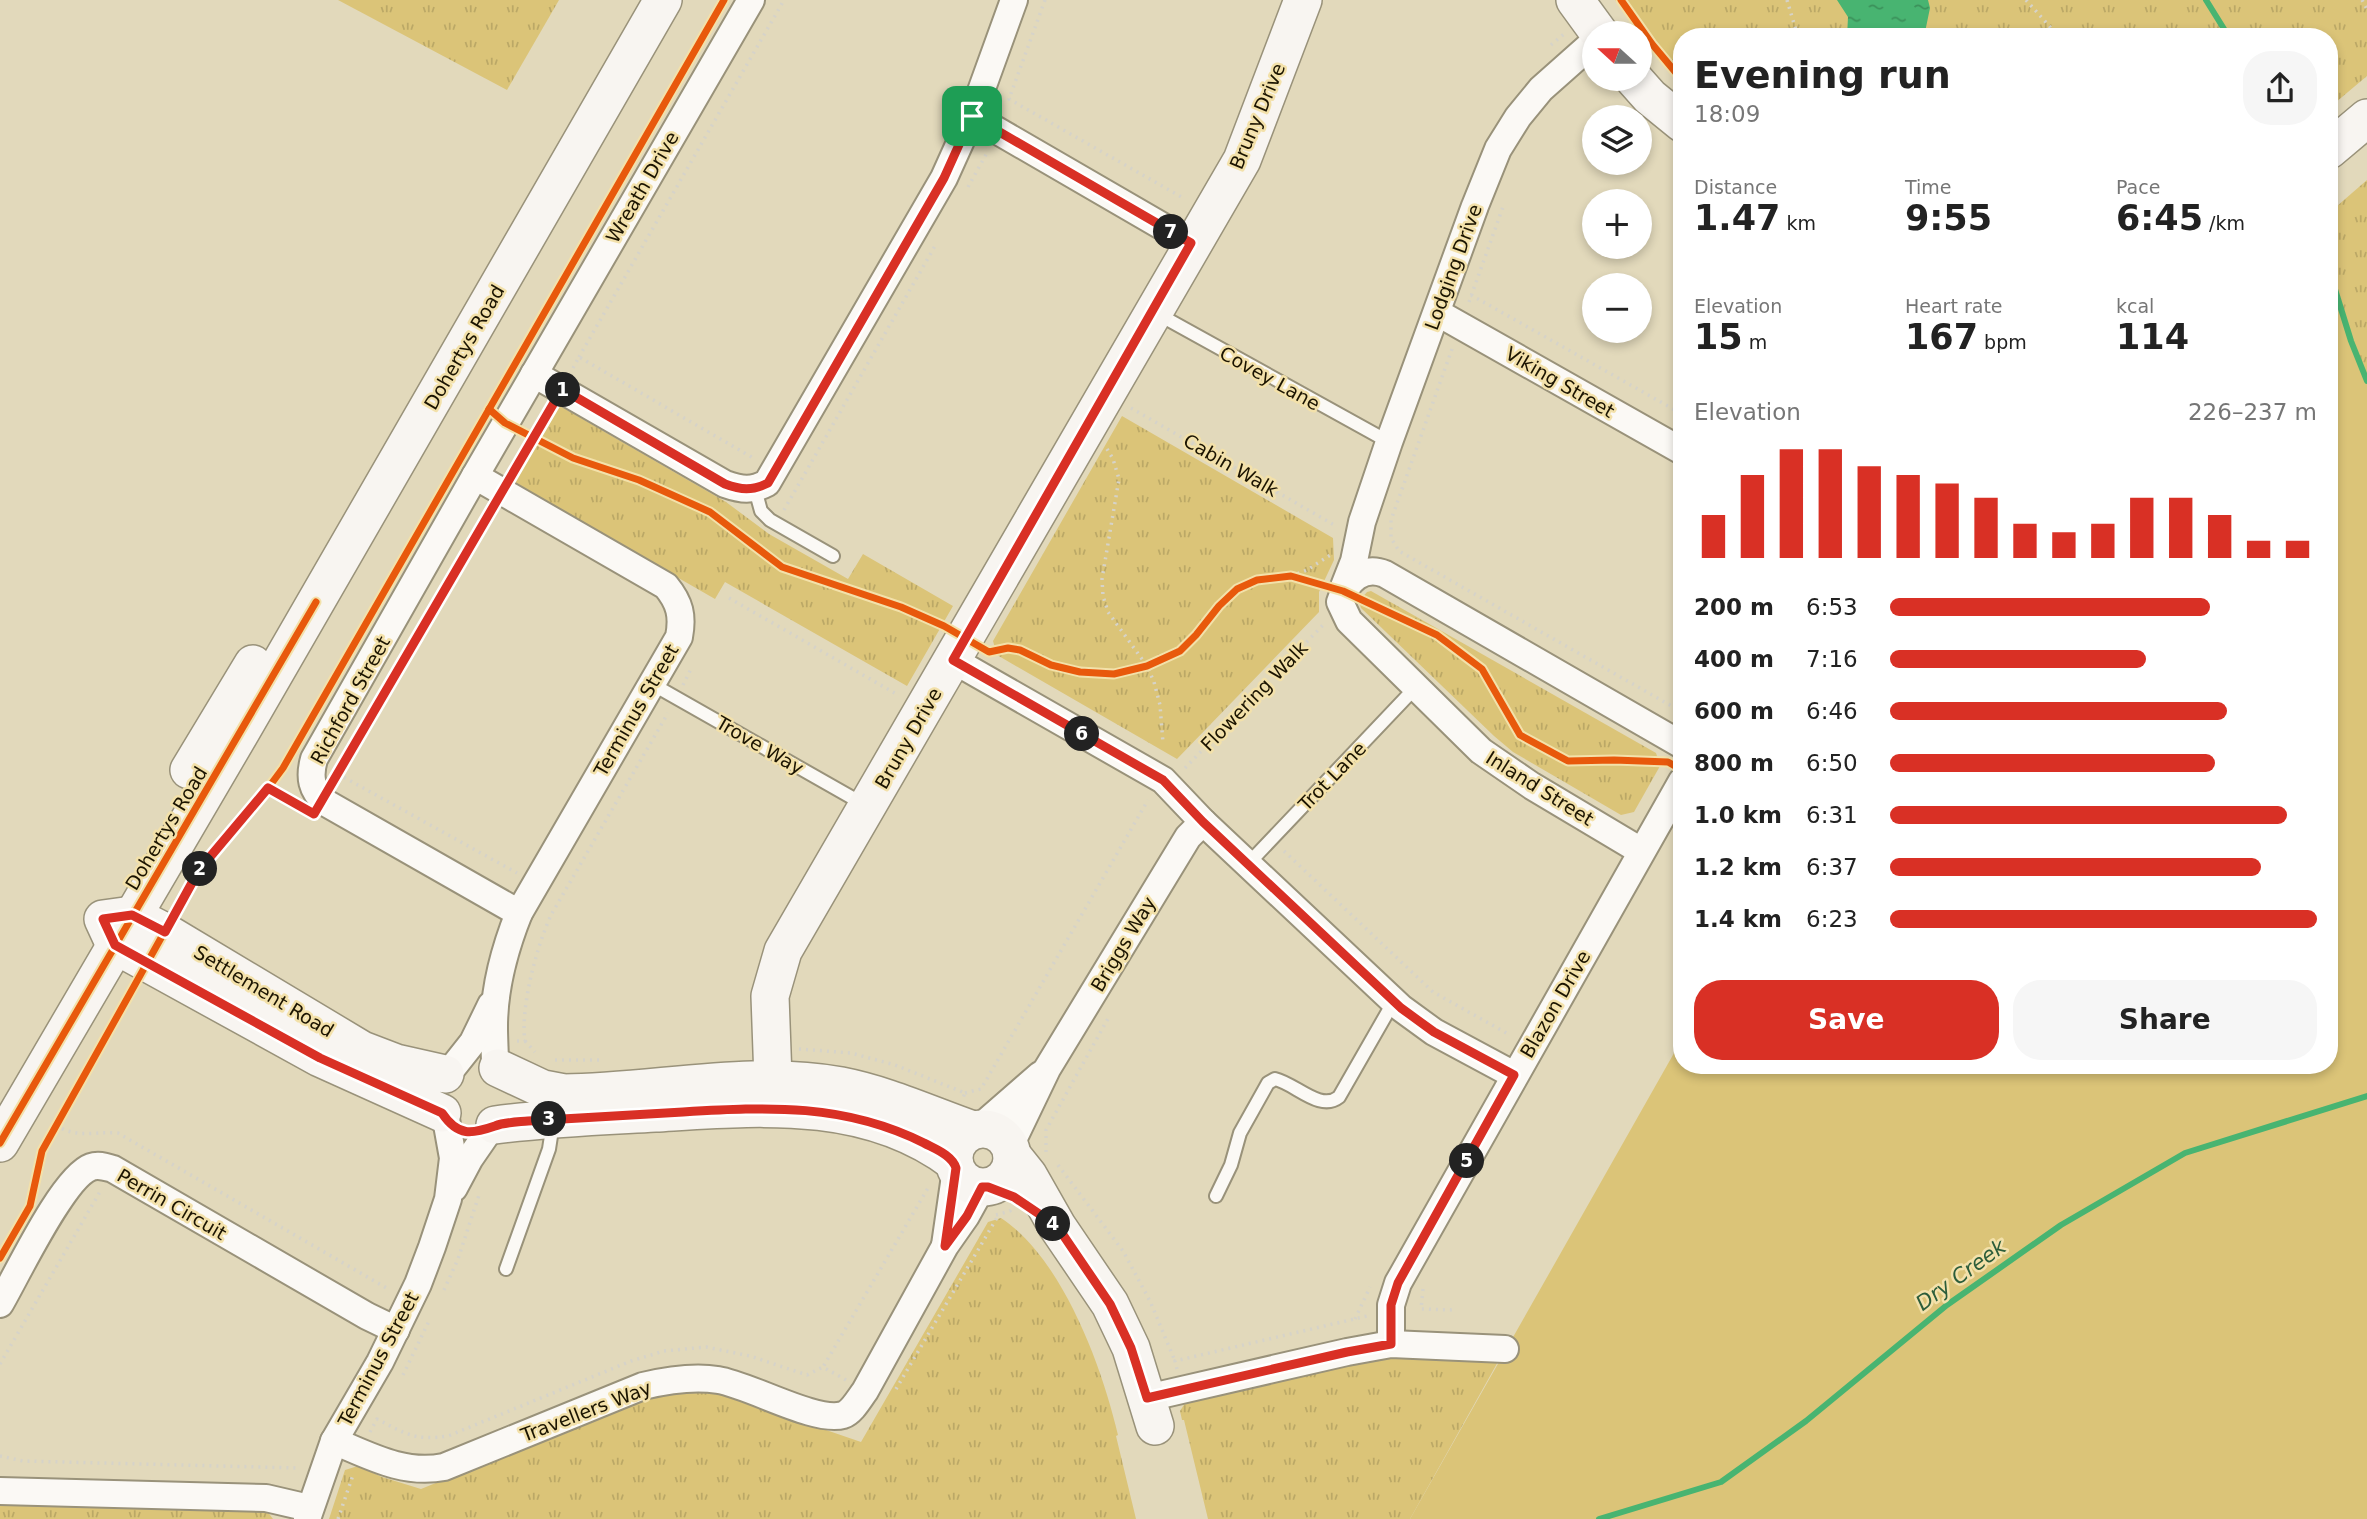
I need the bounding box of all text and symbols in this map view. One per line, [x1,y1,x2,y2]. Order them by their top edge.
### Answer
north arrow [1582,21,1652,91]
map controls [1582,21,1652,343]
button: share [2243,51,2317,125]
text: Evening run [1694,53,1951,97]
street label: Bruny Drive [1225,60,1289,172]
pin [942,86,1002,146]
icon: arrive [953,97,991,135]
text: 18:09 [1694,101,1760,127]
button: layers [1582,105,1652,175]
street label: Wreath Drive [601,127,683,247]
text: Distance [1694,176,1777,198]
text: Time [1905,176,1952,198]
text: Pace [2116,176,2160,198]
button: + [1582,189,1652,259]
text: 1.47 [1694,198,1780,238]
text: 9:55 [1905,198,1992,238]
text: 6:45 [2116,198,2203,238]
street label: Lodging Drive [1420,201,1486,333]
text: km [1780,212,1816,234]
text: /km [2203,212,2245,234]
pin: 7 [1154,215,1188,250]
text: 7 [1164,220,1177,242]
button: − [1582,273,1652,343]
street label: Dohertys Road [419,281,509,413]
text: Elevation [1694,295,1782,317]
text: Heart rate [1905,295,2003,317]
text: kcal [2116,295,2154,317]
text: 15 [1694,317,1743,357]
text: 167 [1905,317,1978,357]
text: 114 [2116,317,2189,357]
text: m [1743,331,1767,353]
text: bpm [1978,331,2027,353]
street label: Covey Lane [1216,341,1324,415]
street label: Viking Street [1502,342,1618,422]
pin: 1 [546,372,580,408]
text: 1 [556,378,569,400]
text: Elevation [1694,399,1801,425]
text: 226–237 m [2188,399,2317,425]
street label: Cabin Walk [1180,429,1282,501]
text: 200 m [1694,594,1774,620]
text: 6:53 [1806,594,1858,620]
street label: Richford Street [306,632,394,768]
street label: Flowering Walk [1196,637,1312,755]
street label: Terminus Street [589,640,683,781]
text: 400 m [1694,646,1774,672]
text: 7:16 [1806,646,1858,672]
street label: Bruny Drive [870,684,946,792]
text: 600 m [1694,698,1774,724]
text: 6:46 [1806,698,1858,724]
street label: Trove Way [712,711,808,779]
pin: 6 [1064,716,1100,752]
text: 6 [1075,722,1088,744]
street label: Trot Lane [1293,737,1370,816]
street label: Inland Street [1482,746,1598,830]
text: 800 m [1694,750,1774,776]
text: 6:50 [1806,750,1858,776]
street label: Dohertys Road [120,762,212,894]
text: 1.0 km [1694,802,1782,828]
text: 6:31 [1806,802,1858,828]
pin: 2 [182,852,218,886]
text: 1.2 km [1694,854,1782,880]
text: 6:37 [1806,854,1858,880]
text: 2 [193,857,206,879]
street label: Briggs Way [1086,893,1160,995]
text: 1.4 km [1694,906,1782,932]
text: 6:23 [1806,906,1858,932]
street label: Settlement Road [190,941,338,1041]
street label: Blazon Drive [1515,946,1595,1062]
button: Save [1694,980,1999,1060]
button: Share [2013,980,2317,1060]
pin: 3 [532,1102,566,1136]
text: 3 [542,1107,555,1129]
pin: 5 [1450,1144,1484,1178]
text: 5 [1460,1149,1473,1171]
street label: Perrin Circuit [114,1164,230,1244]
pin: 4 [1036,1206,1070,1242]
text: 4 [1046,1212,1059,1234]
water label: Dry Creek [1911,1234,2011,1316]
street label: Terminus Street [333,1288,423,1431]
street label: Travellers Way [517,1376,654,1446]

